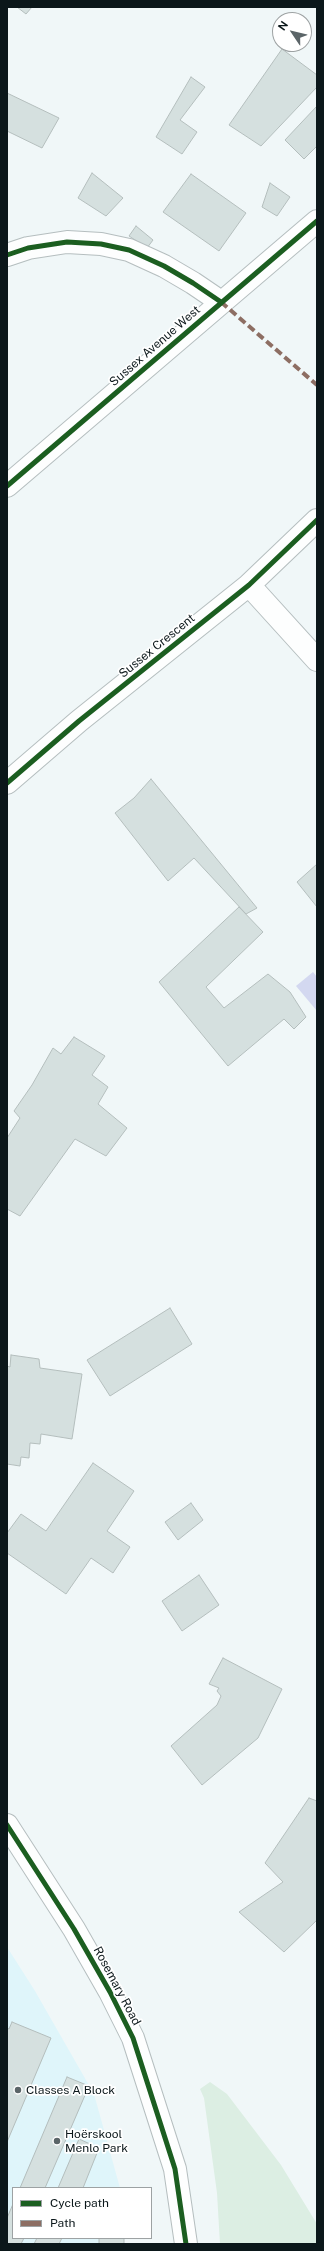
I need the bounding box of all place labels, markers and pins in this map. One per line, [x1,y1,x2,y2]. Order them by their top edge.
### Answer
place label: Classes A Block [26,2083,115,2097]
marker: Classes A Block [13,2085,23,2095]
place label: Hoërskool Menlo Park [65,2127,128,2155]
marker: Hoërskool Menlo Park [52,2136,62,2146]

